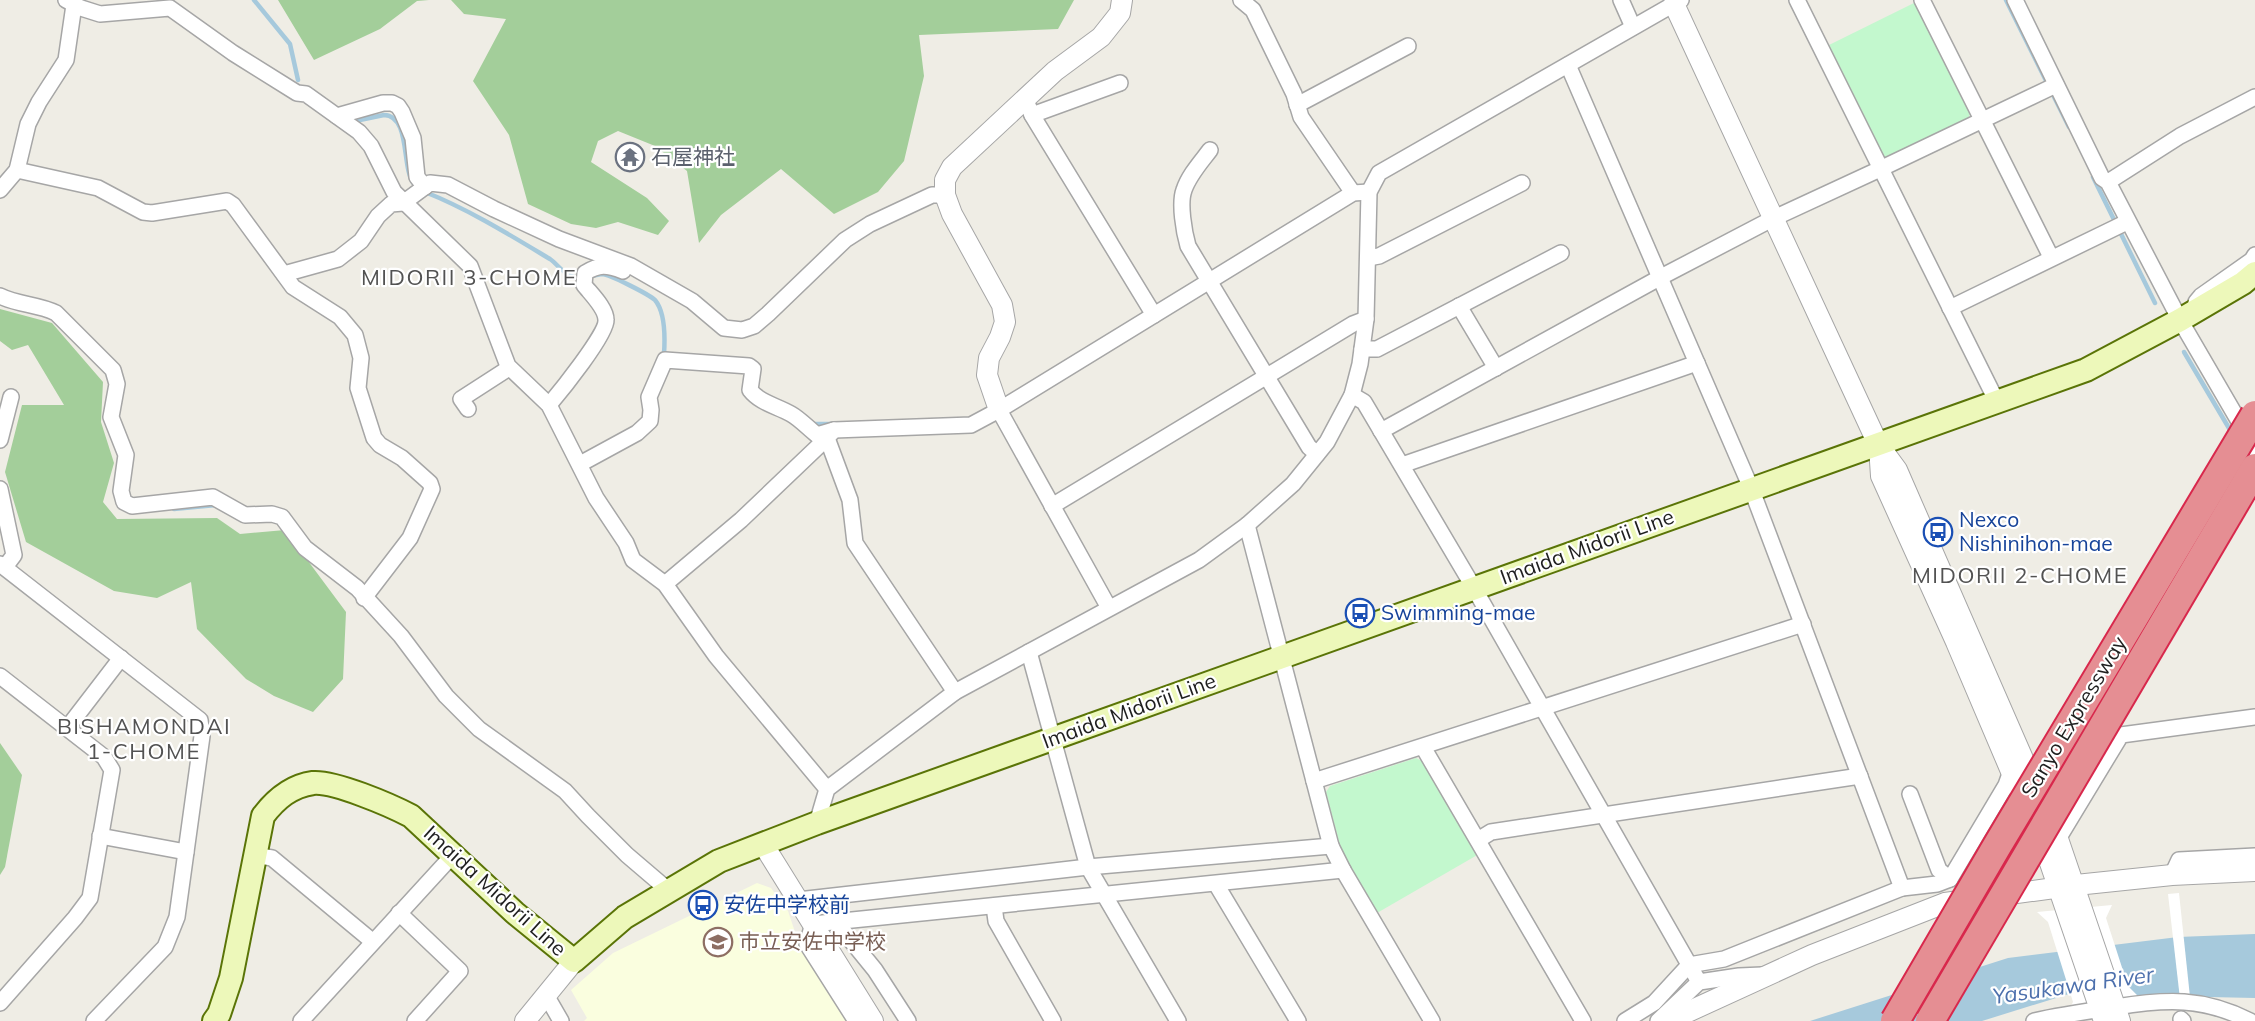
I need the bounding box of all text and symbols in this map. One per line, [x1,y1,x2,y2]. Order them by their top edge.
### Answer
temple icon: 石屋神社 [614,141,646,173]
place label: 石屋神社 [651,143,735,169]
district label: MIDORII 3-CHOME [361,263,577,291]
street label: Imaida Midorii Line [1496,503,1677,590]
place label: Nexco Nishinihon-mae [1959,506,2113,556]
bus stop icon: Nexco Nishinihon-mae [1922,516,1954,548]
district label: MIDORII 2-CHOME [1912,561,2128,589]
bus stop icon: Swimming-mae [1344,597,1376,629]
place label: Swimming-mae [1381,599,1536,625]
street label: Sanyo Expressway [2015,631,2132,802]
street label: Imaida Midorii Line [1038,667,1219,754]
district label: BISHAMONDAI 1-CHOME [57,712,231,765]
street label: Imaida Midorii Line [419,819,572,961]
bus stop icon: 安佐中学校前 [687,889,719,921]
place label: 安佐中学校前 [724,891,850,917]
school or university icon: 市立安佐中学校 [702,926,734,958]
place label: 市立安佐中学校 [739,928,886,954]
water label: Yasukawa River [1991,960,2156,1010]

